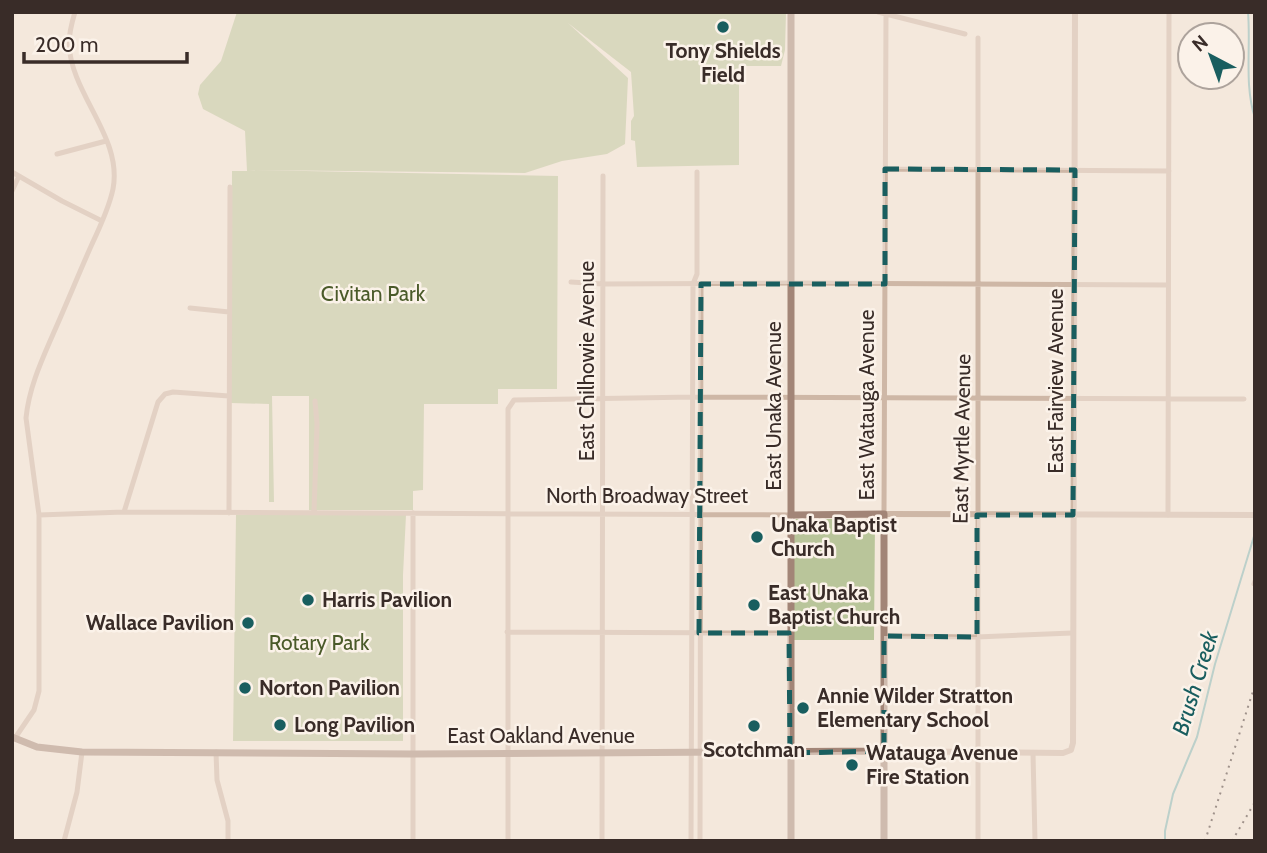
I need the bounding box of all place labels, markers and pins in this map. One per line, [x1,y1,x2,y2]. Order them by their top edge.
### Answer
marker: Tony Shields Field [715,19,731,35]
place label: Tony Shields Field [665,38,781,87]
place label: Unaka Baptist Church [771,512,897,561]
marker: Unaka Baptist Church [749,529,765,545]
place label: East Unaka Baptist Church [768,580,900,629]
place label: Harris Pavilion [322,587,452,612]
marker: Harris Pavilion [300,592,316,608]
marker: East Unaka Baptist Church [746,597,762,613]
place label: Wallace Pavilion [86,610,234,635]
marker: Wallace Pavilion [240,615,256,631]
place label: Norton Pavilion [259,675,400,700]
marker: Norton Pavilion [237,680,253,696]
place label: Annie Wilder Stratton Elementary School [817,683,1013,732]
marker: Annie Wilder Stratton Elementary School [795,700,811,716]
place label: Long Pavilion [294,712,415,737]
marker: Long Pavilion [272,717,288,733]
marker: Scotchman [746,718,762,734]
place label: Scotchman [703,737,805,762]
place label: Watauga Avenue Fire Station [866,740,1018,789]
marker: Watauga Avenue Fire Station [844,757,860,773]

